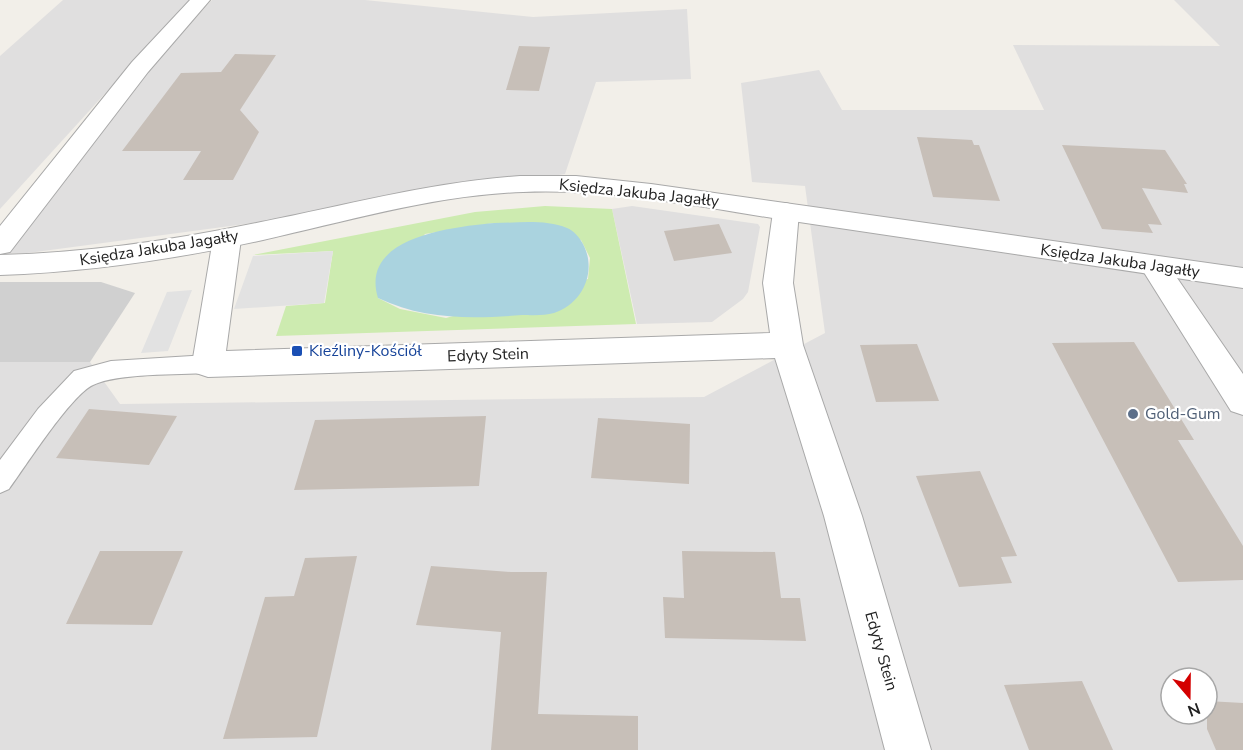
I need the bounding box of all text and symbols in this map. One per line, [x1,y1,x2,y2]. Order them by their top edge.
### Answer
street label: Księdza Jakuba Jagałły [558,174,721,212]
street label: Księdza Jakuba Jagałły [78,224,241,271]
street label: Księdza Jakuba Jagałły [1039,239,1202,283]
place label: Kieźliny-Kościół [309,340,422,362]
street label: Edyty Stein [447,343,529,367]
marker: Kieźliny-Kościół [290,344,304,358]
place label: Gold-Gum [1145,403,1221,425]
marker: Gold-Gum [1126,407,1140,421]
street label: Edyty Stein [859,609,903,693]
north arrow [1159,666,1219,726]
text: N [1184,697,1203,722]

